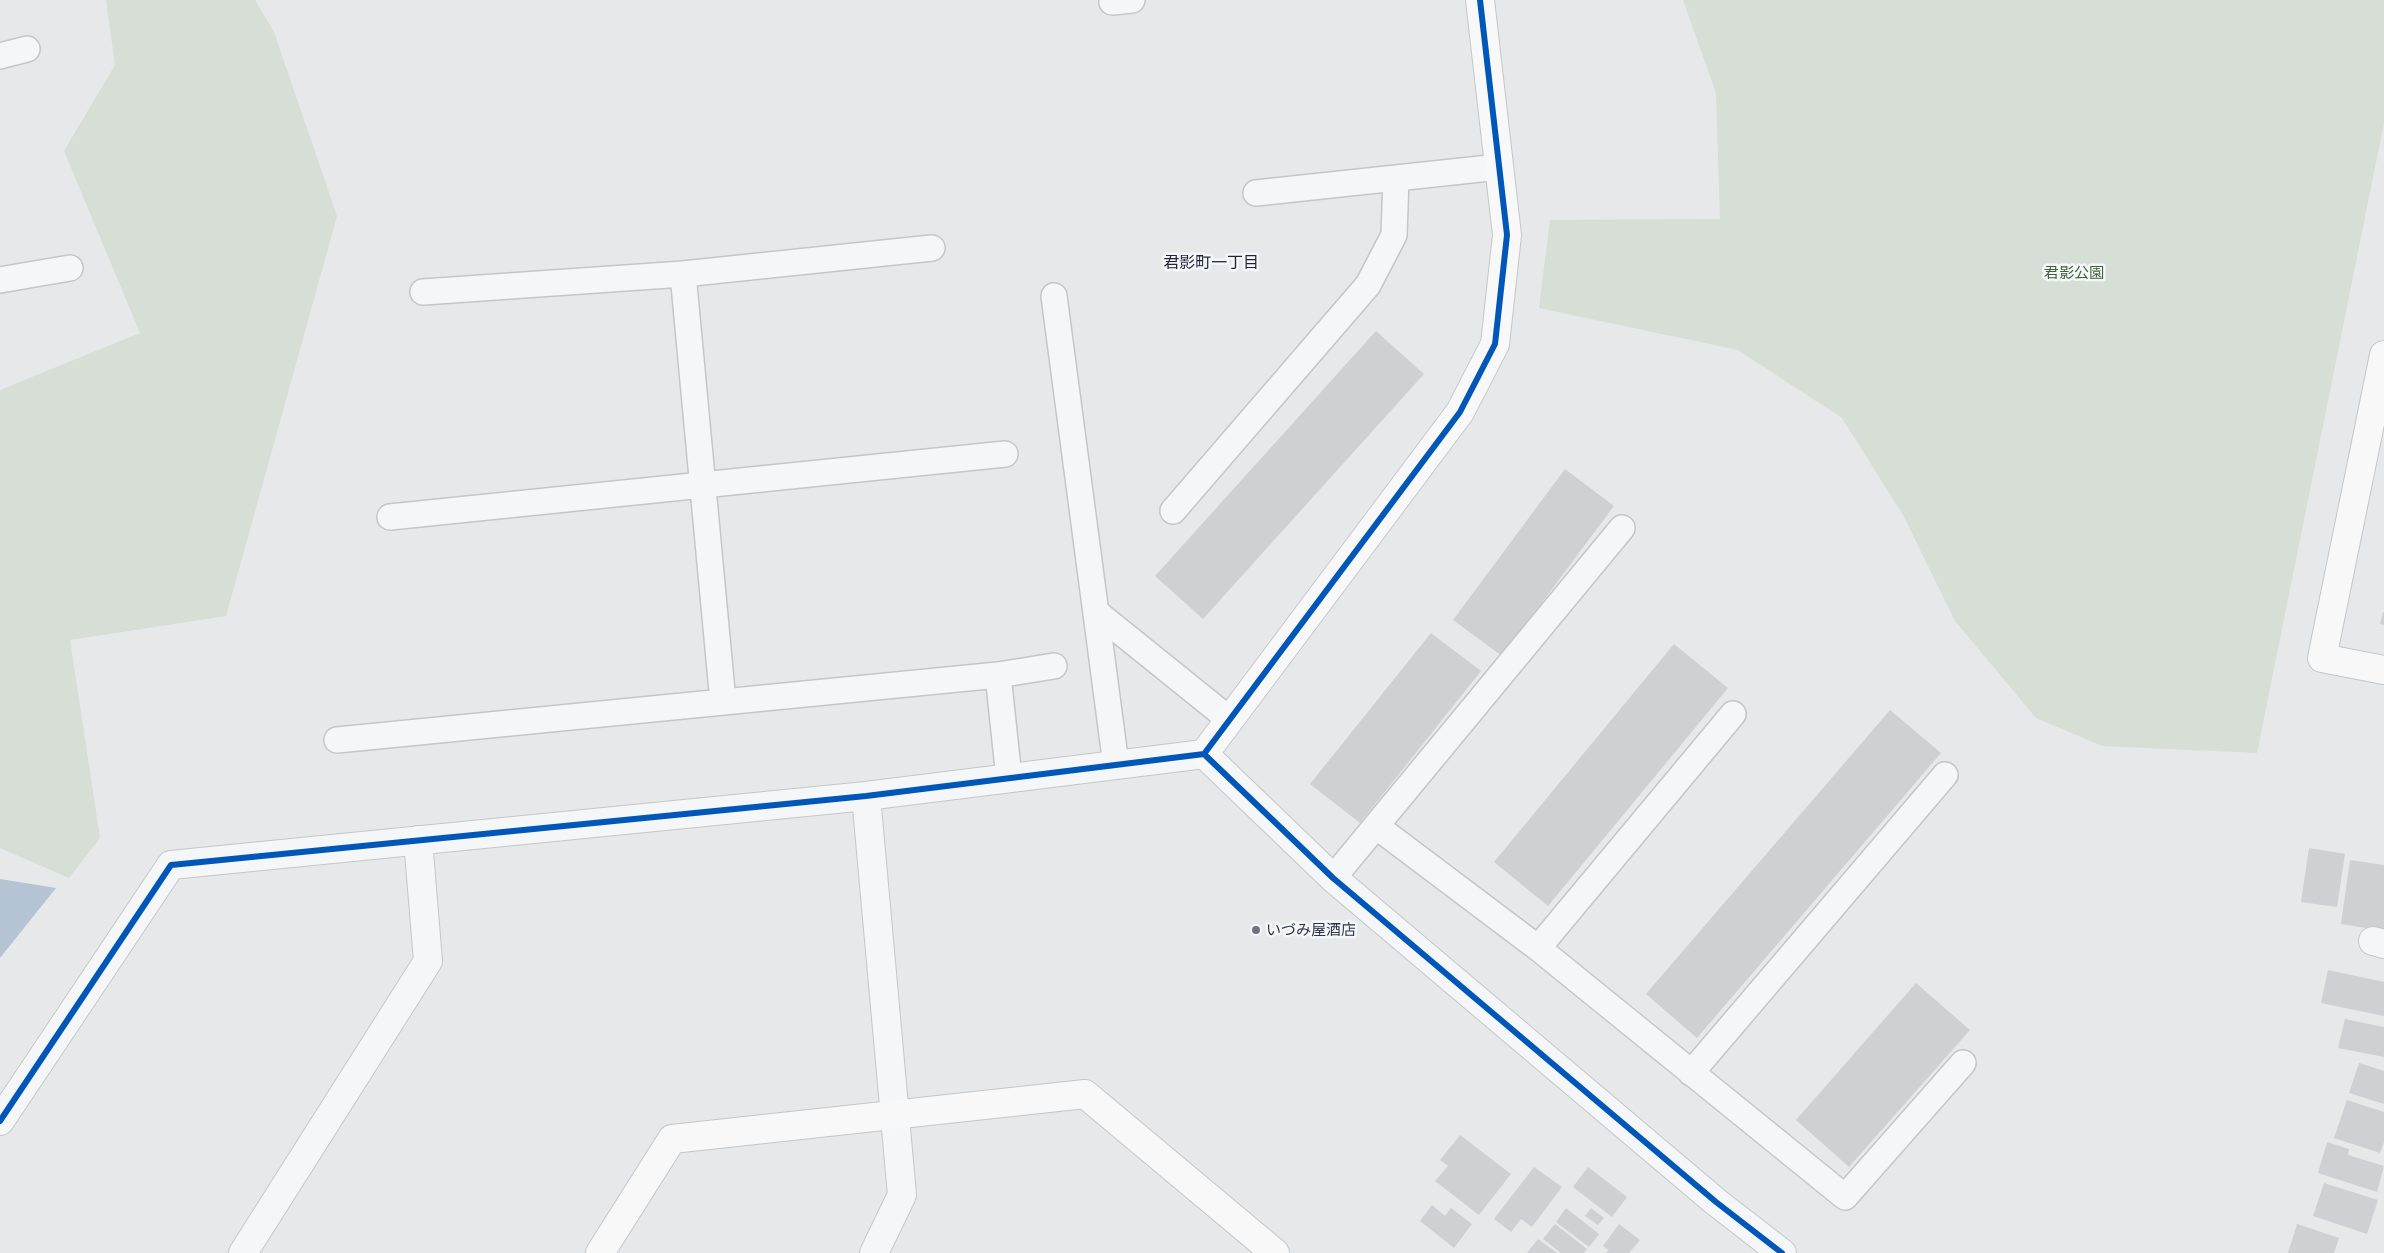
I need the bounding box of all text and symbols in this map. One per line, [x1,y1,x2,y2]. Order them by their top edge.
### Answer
district label: 君影町一丁目 [1163,253,1259,273]
park label: 君影公園 [2044,264,2104,282]
place label: いづみ屋酒店 [1266,921,1356,939]
marker: いづみ屋酒店 [1250,924,1262,936]

